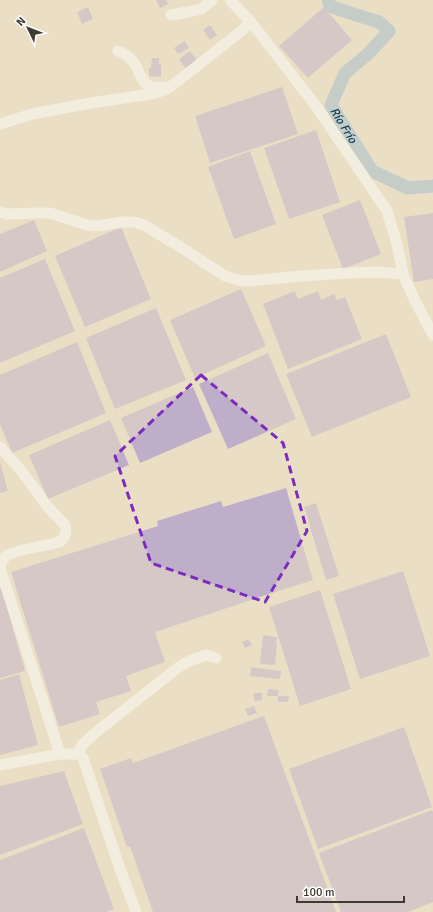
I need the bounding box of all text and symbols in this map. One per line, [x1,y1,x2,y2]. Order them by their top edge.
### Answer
north arrow [8,8,48,48]
text: N [14,14,28,29]
water label: Río Frío [327,104,361,147]
scale bar [297,878,404,904]
text: 100 m [303,885,335,900]

